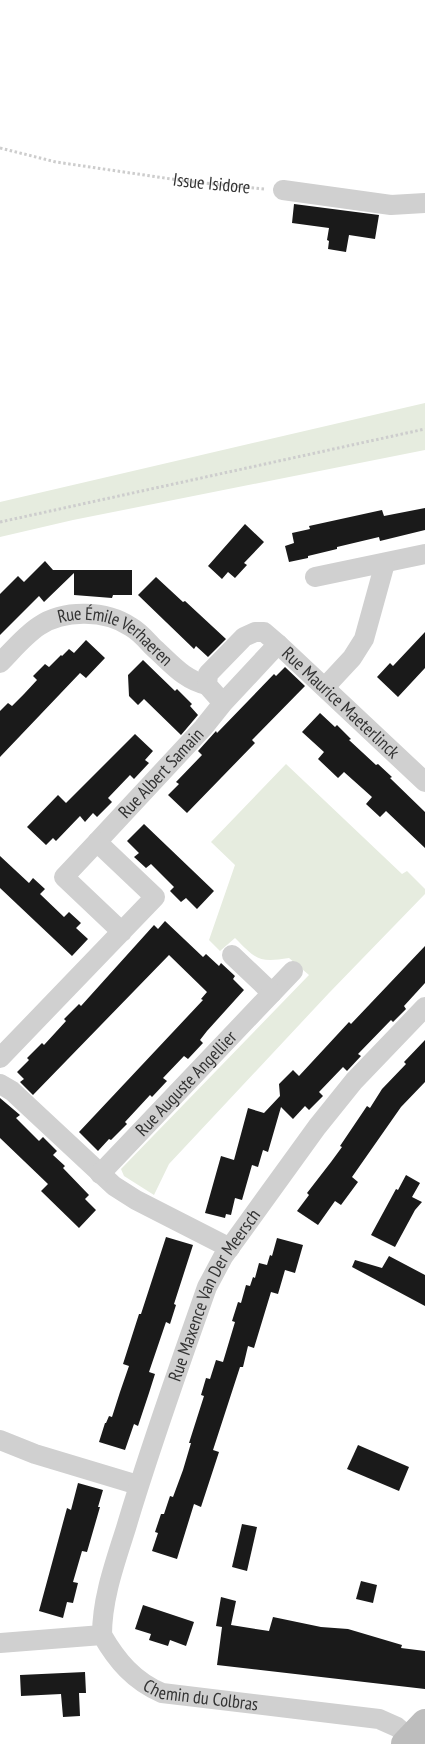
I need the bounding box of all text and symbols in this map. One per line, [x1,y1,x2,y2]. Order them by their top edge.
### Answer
street label: Issue Isidore [172,167,252,198]
street label: Rue Émile Verhaeren [55,602,178,671]
street label: Rue Maurice Maeterlinck [277,642,405,763]
street label: Rue Albert Samain [113,723,208,823]
street label: Rue Auguste Angellier [130,1025,241,1141]
street label: Rue Maxence Van Der Meersch [163,1204,265,1384]
street label: Chemin du Colbras [139,1674,260,1715]

